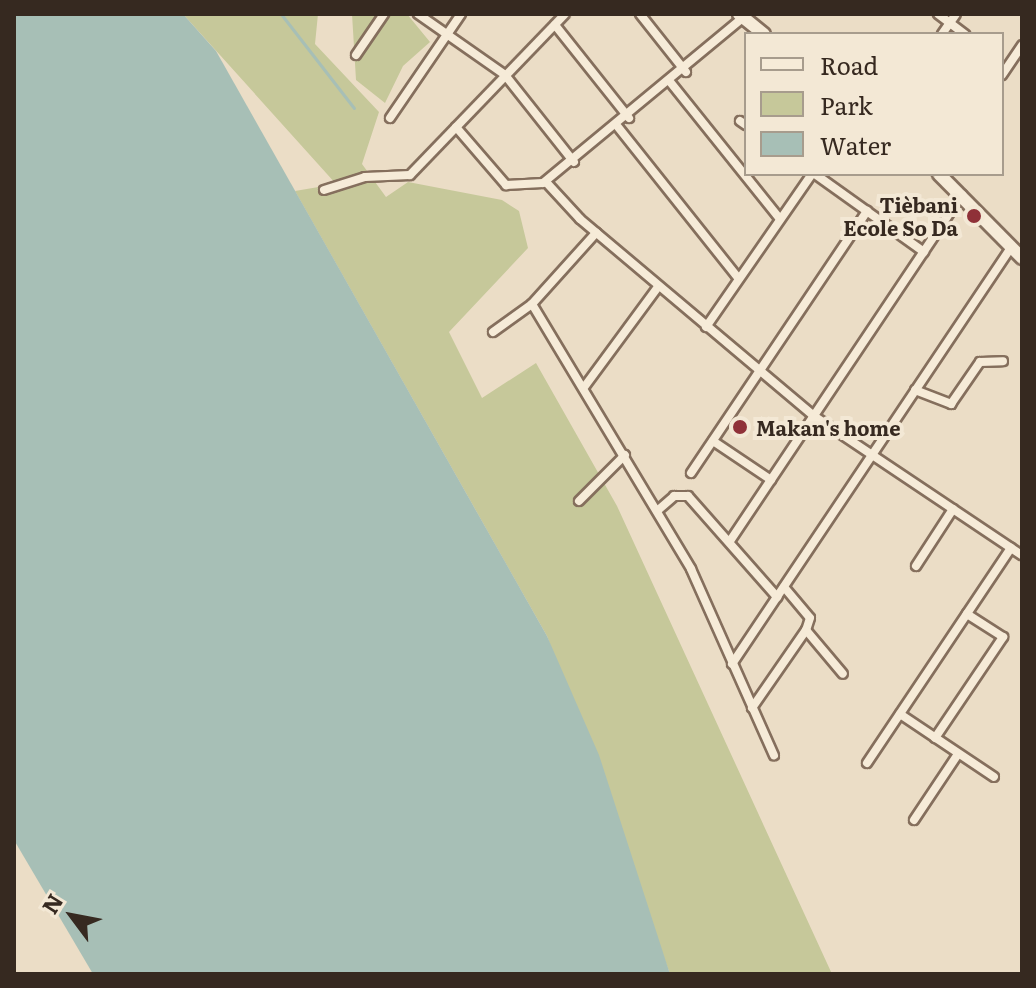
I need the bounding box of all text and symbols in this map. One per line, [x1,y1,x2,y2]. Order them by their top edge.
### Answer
legend [744,32,1004,176]
text: Road [820,47,878,82]
text: Park [820,87,873,122]
text: Water [820,127,891,162]
place label: Tièbani Ecole So Da [843,192,958,239]
marker: Tièbani Ecole So Da [965,207,983,225]
place label: Makan's home [756,415,901,439]
marker: Makan's home [731,418,749,436]
north arrow [32,876,112,956]
text: N [32,886,70,920]

